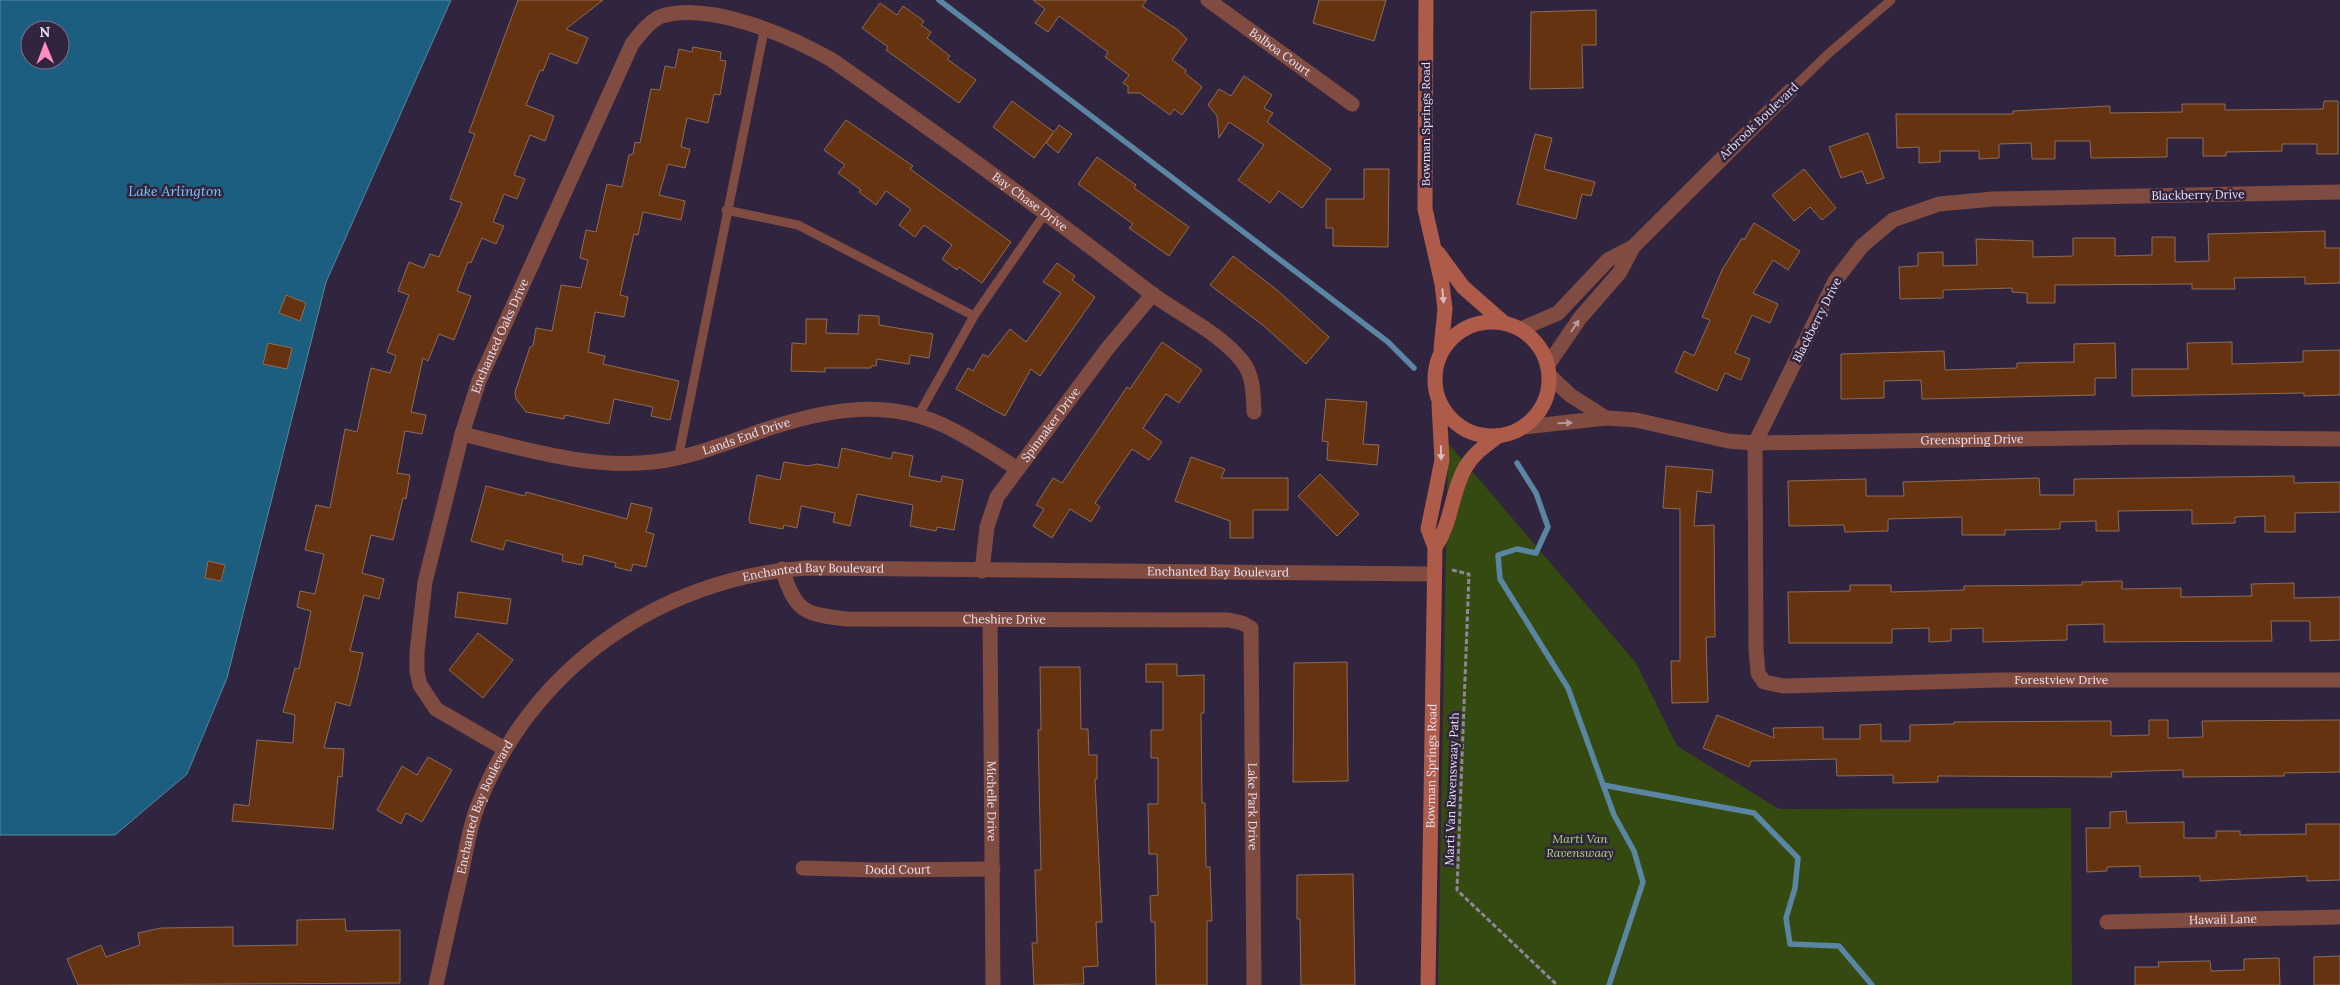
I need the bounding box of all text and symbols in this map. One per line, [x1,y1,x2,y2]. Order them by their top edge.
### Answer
north arrow [20,20,70,70]
text: N [39,23,51,41]
street label: Balboa Court [1247,24,1315,79]
street label: Bowman Springs Road [1418,62,1433,186]
street label: Arbrook Boulevard [1715,79,1801,163]
street label: Bay Chase Drive [989,169,1071,235]
water label: Lake Arlington [128,182,222,200]
street label: Blackberry Drive [2151,186,2245,203]
street label: Blackberry Drive [1789,274,1845,365]
street label: Enchanted Oaks Drive [468,276,532,395]
one-way arrow [1439,288,1447,304]
one-way arrow [1570,319,1580,332]
street label: Spinnaker Drive [1018,384,1083,465]
street label: Lands End Drive [700,414,792,458]
one-way arrow [1557,419,1573,427]
street label: Greenspring Drive [1920,431,2024,448]
one-way arrow [1437,445,1445,461]
street label: Enchanted Bay Boulevard [741,560,884,584]
street label: Enchanted Bay Boulevard [1147,563,1289,580]
street label: Cheshire Drive [963,611,1046,627]
street label: Forestview Drive [2014,672,2109,687]
street label: Bowman Springs Road [1423,704,1439,828]
street label: Marti Van Ravenswaay Path [1441,712,1462,866]
street label: Enchanted Bay Boulevard [453,737,516,875]
street label: Michelle Drive [984,761,1000,842]
street label: Lake Park Drive [1245,763,1261,851]
park label: Marti Van Ravenswaay [1546,831,1614,860]
street label: Dodd Court [865,862,931,877]
street label: Hawaii Lane [2189,911,2258,927]

